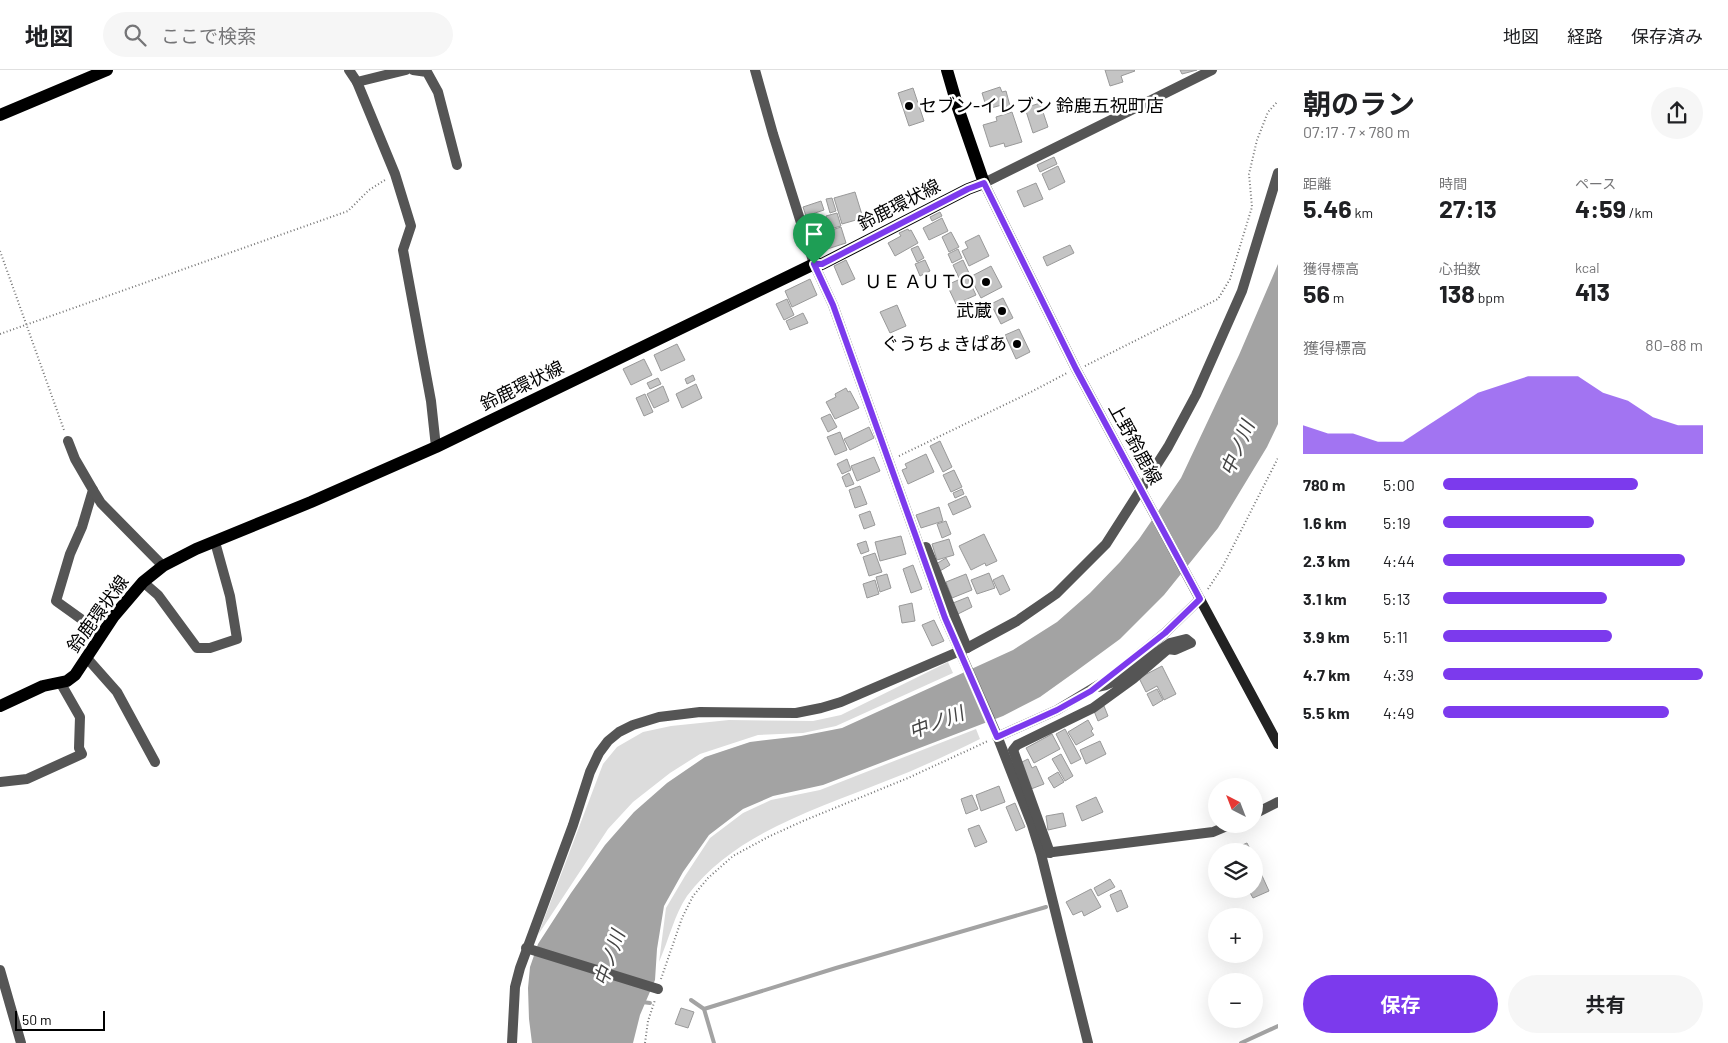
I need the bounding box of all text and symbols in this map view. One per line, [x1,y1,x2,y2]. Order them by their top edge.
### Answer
search box [103,12,453,57]
text: 地図 [25,21,73,50]
icon: search [121,21,149,49]
text: ここで検索 [161,24,256,47]
text: 地図 [1503,25,1539,47]
text: 経路 [1567,25,1603,47]
text: 保存済み [1631,25,1703,47]
text: 朝のラン [1303,86,1415,120]
button: share [1651,87,1703,139]
place label: セブン-イレブン 鈴鹿五祝町店 [919,94,1164,116]
marker: セブン-イレブン 鈴鹿五祝町店 [903,100,915,112]
text: 07:17 · 7 × 780 m [1303,122,1410,141]
street label: 鈴鹿環状線 [853,174,944,234]
text: 距離 [1303,175,1331,192]
text: 時間 [1439,175,1467,192]
text: ペース [1575,175,1616,192]
text: 5.46 [1303,193,1352,223]
text: 27:13 [1439,193,1497,223]
text: 4:59 [1575,193,1626,223]
text: km [1352,204,1373,221]
text: /km [1626,204,1653,221]
pin [793,213,835,264]
icon: arrive [800,220,828,248]
text: kcal [1575,259,1599,276]
text: 獲得標高 [1303,260,1359,277]
text: 心拍数 [1439,260,1481,277]
place label: ＵＥ ＡＵＴＯ [864,270,976,292]
marker: ＵＥ ＡＵＴＯ [980,276,992,288]
text: 413 [1575,276,1610,306]
text: 56 [1303,278,1330,308]
text: 138 [1439,278,1475,308]
text: m [1330,289,1344,306]
text: bpm [1475,289,1505,306]
place label: 武蔵 [956,299,992,321]
marker: 武蔵 [996,305,1008,317]
place label: ぐうちょきぱあ [881,332,1007,354]
text: 80–88 m [1645,335,1703,354]
marker: ぐうちょきぱあ [1011,338,1023,350]
text: 獲得標高 [1303,338,1367,357]
street label: 鈴鹿環状線 [476,355,567,415]
street label: 上野鈴鹿線 [1104,399,1167,488]
water label: 中ノ川 [1215,415,1259,479]
text: 780 m [1303,475,1345,494]
text: 5:00 [1383,475,1415,494]
text: 1.6 km [1303,513,1347,532]
text: 5:19 [1383,513,1411,532]
text: 2.3 km [1303,551,1350,570]
text: 4:44 [1383,551,1415,570]
street label: 鈴鹿環状線 [62,571,133,656]
text: 3.1 km [1303,589,1347,608]
text: 5:13 [1383,589,1411,608]
text: 3.9 km [1303,627,1350,646]
text: 5:11 [1383,627,1408,646]
text: 4.7 km [1303,665,1350,684]
text: 4:39 [1383,665,1414,684]
water label: 中ノ川 [905,700,968,742]
text: 5.5 km [1303,703,1350,722]
text: 4:49 [1383,703,1414,722]
north arrow [1208,778,1262,832]
map controls [1208,778,1263,1028]
button: layers [1208,843,1263,898]
button: + [1208,908,1263,963]
water label: 中ノ川 [588,925,629,989]
button: − [1208,973,1263,1028]
button: 保存 [1303,975,1498,1033]
button: 共有 [1508,975,1703,1033]
scale bar [15,1008,105,1031]
text: 50 m [22,1011,51,1028]

